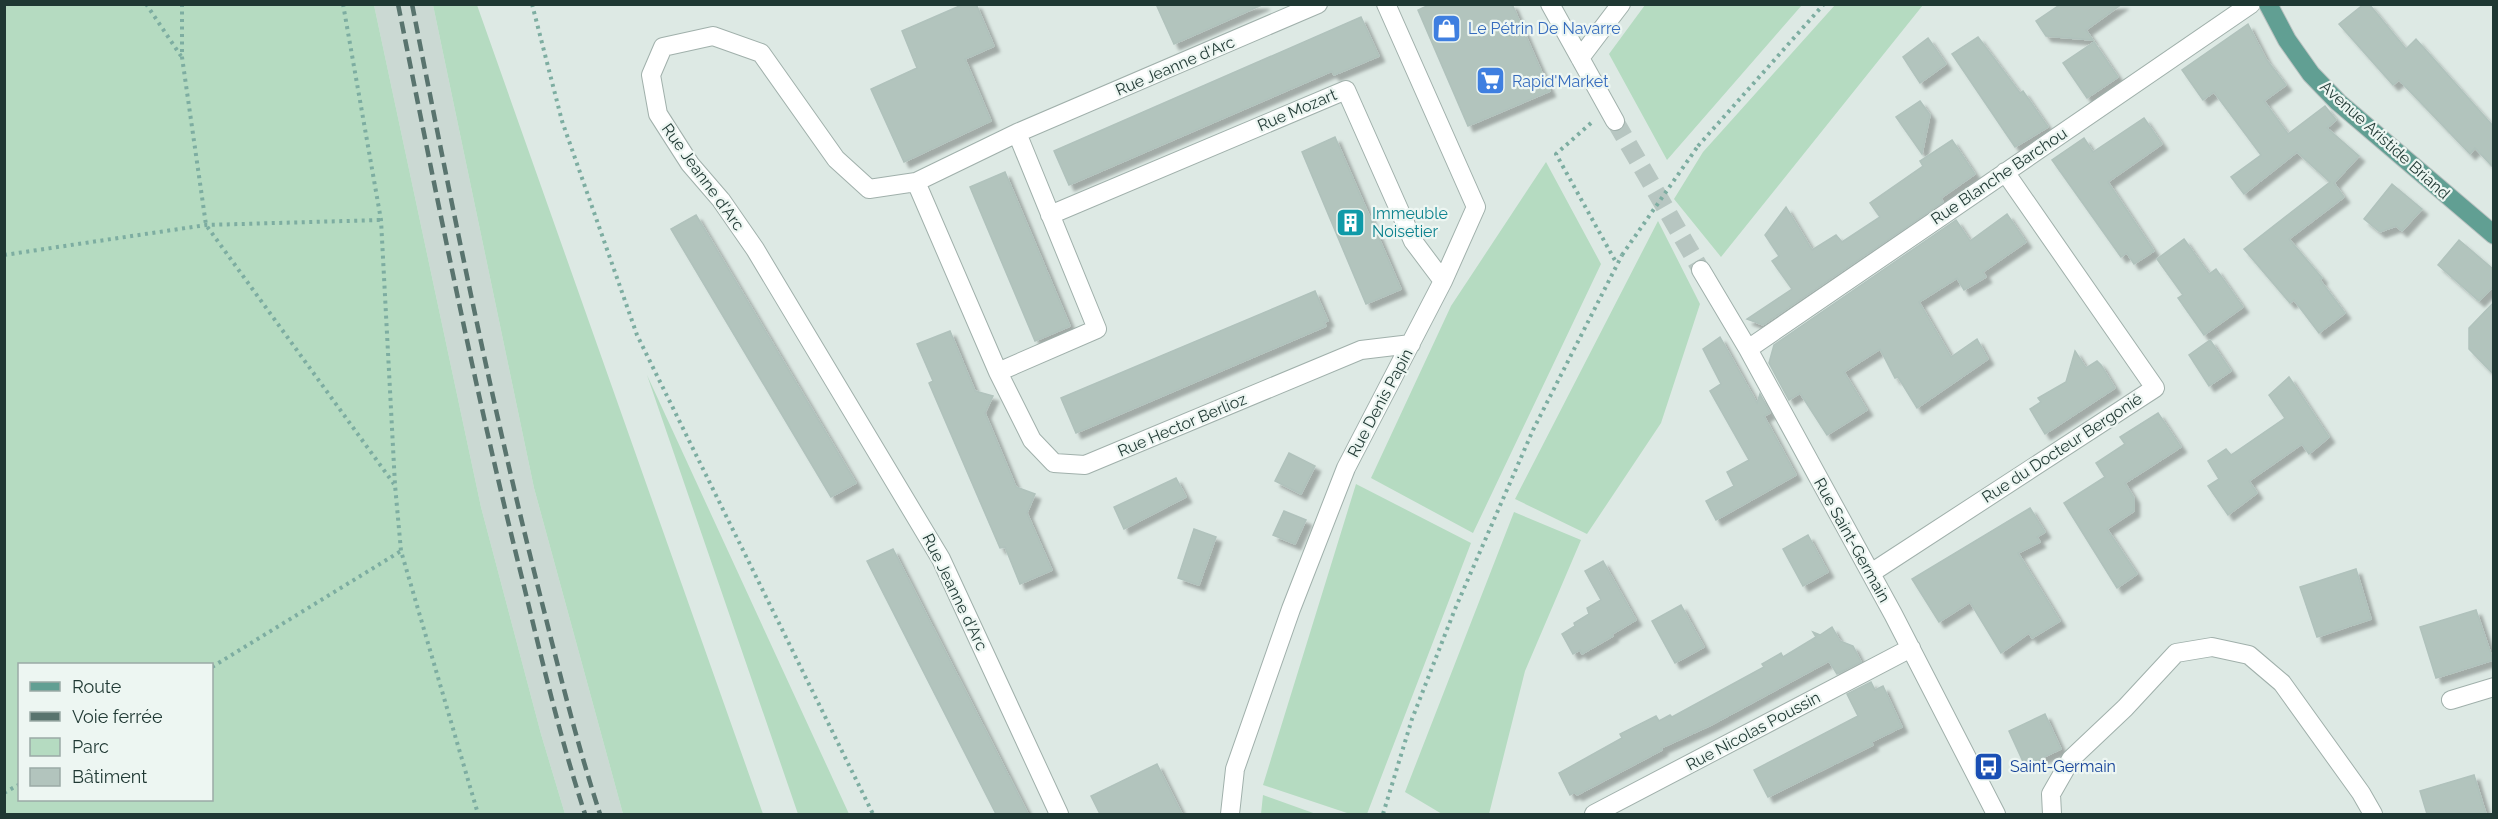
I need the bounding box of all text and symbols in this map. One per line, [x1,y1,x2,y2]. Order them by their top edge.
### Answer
shop icon: Le Pétrin De Navarre [1431,12,1463,44]
place label: Le Pétrin De Navarre [1468,19,1621,38]
street label: Rue Jeanne d'Arc [1113,32,1238,100]
supermarket icon: Rapid'Market [1475,65,1507,97]
place label: Rapid'Market [1512,72,1609,91]
street label: Avenue Aristide Briand [2316,77,2454,203]
street label: Rue Mozart [1255,85,1340,135]
street label: Rue Jeanne d'Arc [658,120,748,234]
street label: Rue Blanche Barchou [1927,123,2071,229]
place label: Immeuble Noisetier [1372,204,1448,241]
building icon: Immeuble Noisetier [1335,206,1367,238]
street label: Rue Denis Papin [1343,346,1417,460]
street label: Rue Hector Berlioz [1115,389,1249,461]
street label: Rue du Docteur Bergonié [1978,389,2146,507]
street label: Rue Saint-Germain [1810,474,1894,606]
street label: Rue Jeanne d'Arc [918,530,992,654]
legend [18,663,213,801]
text: Route [72,676,122,697]
street label: Rue Nicolas Poussin [1683,688,1823,774]
text: Voie ferrée [72,706,163,727]
text: Parc [72,736,109,757]
bus stop icon: Saint-Germain [1973,750,2005,782]
place label: Saint-Germain [2010,757,2116,776]
text: Bâtiment [72,766,147,787]

